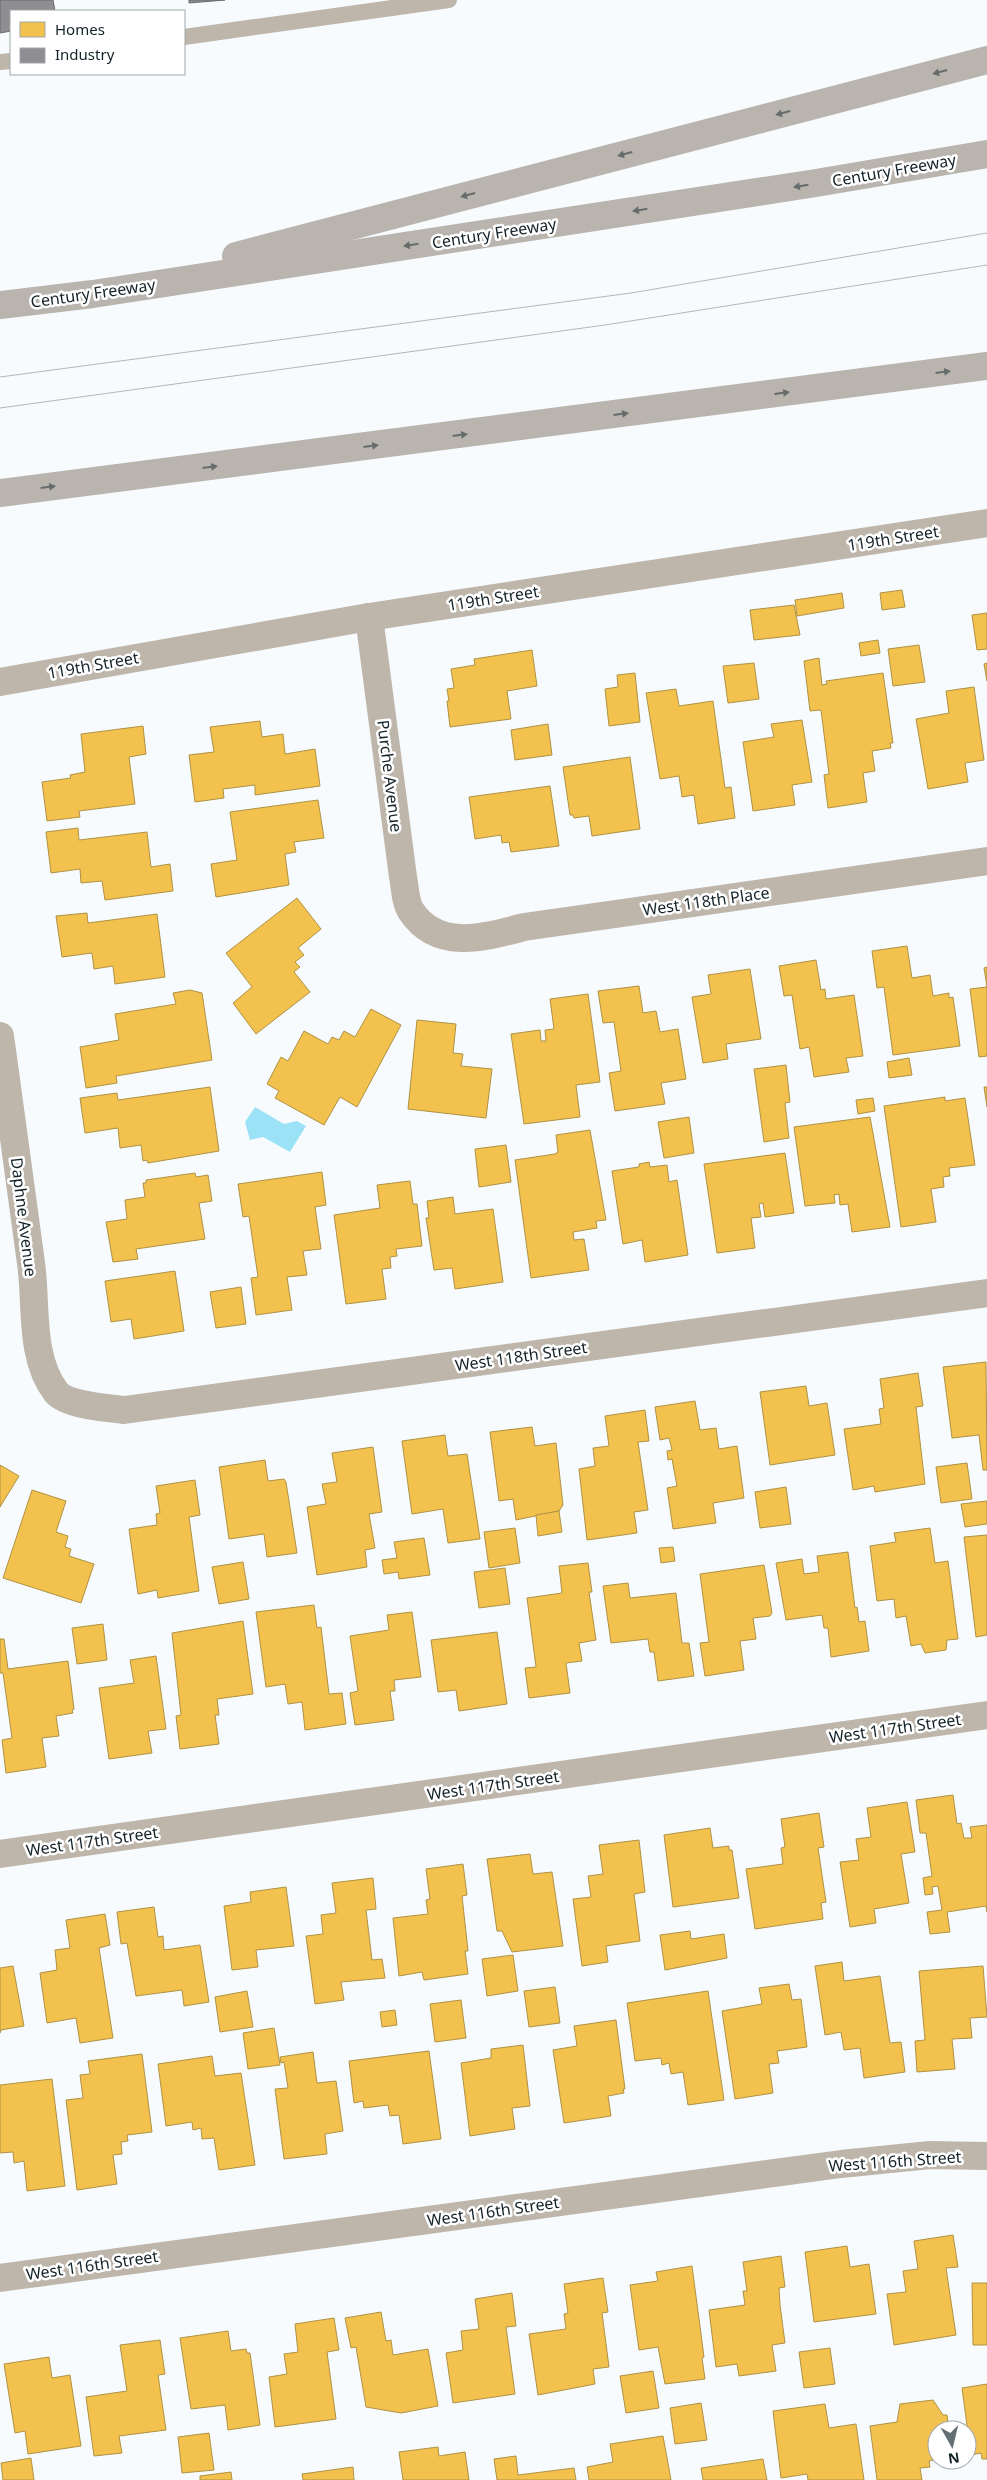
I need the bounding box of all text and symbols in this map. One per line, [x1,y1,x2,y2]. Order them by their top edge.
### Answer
legend [10,10,185,75]
text: Homes [55,19,105,39]
text: Industry [55,44,115,64]
one-way arrow [932,68,947,76]
one-way arrow [775,109,790,117]
street label: Century Freeway [830,148,959,192]
one-way arrow [618,151,633,159]
one-way arrow [793,182,809,190]
one-way arrow [461,192,476,200]
one-way arrow [632,207,648,215]
street label: Century Freeway [430,212,559,254]
one-way arrow [402,242,418,250]
street label: Century Freeway [29,273,158,313]
one-way arrow [936,368,952,376]
one-way arrow [775,389,791,397]
one-way arrow [614,410,630,418]
one-way arrow [452,431,468,439]
one-way arrow [363,442,379,450]
one-way arrow [202,463,218,471]
one-way arrow [41,483,57,491]
street label: 119th Street [846,520,940,556]
street label: 119th Street [446,580,540,616]
street label: 119th Street [46,646,140,684]
street label: Purche Avenue [372,719,408,833]
street label: West 118th Place [641,881,771,921]
street label: Daphne Avenue [6,1156,42,1278]
street label: West 118th Street [454,1336,589,1376]
street label: West 117th Street [828,1708,963,1748]
street label: West 117th Street [426,1765,561,1805]
street label: West 117th Street [25,1821,160,1861]
street label: West 116th Street [828,2145,962,2177]
street label: West 116th Street [426,2191,561,2231]
street label: West 116th Street [25,2245,160,2285]
north arrow [927,2420,977,2470]
text: N [947,2448,961,2469]

